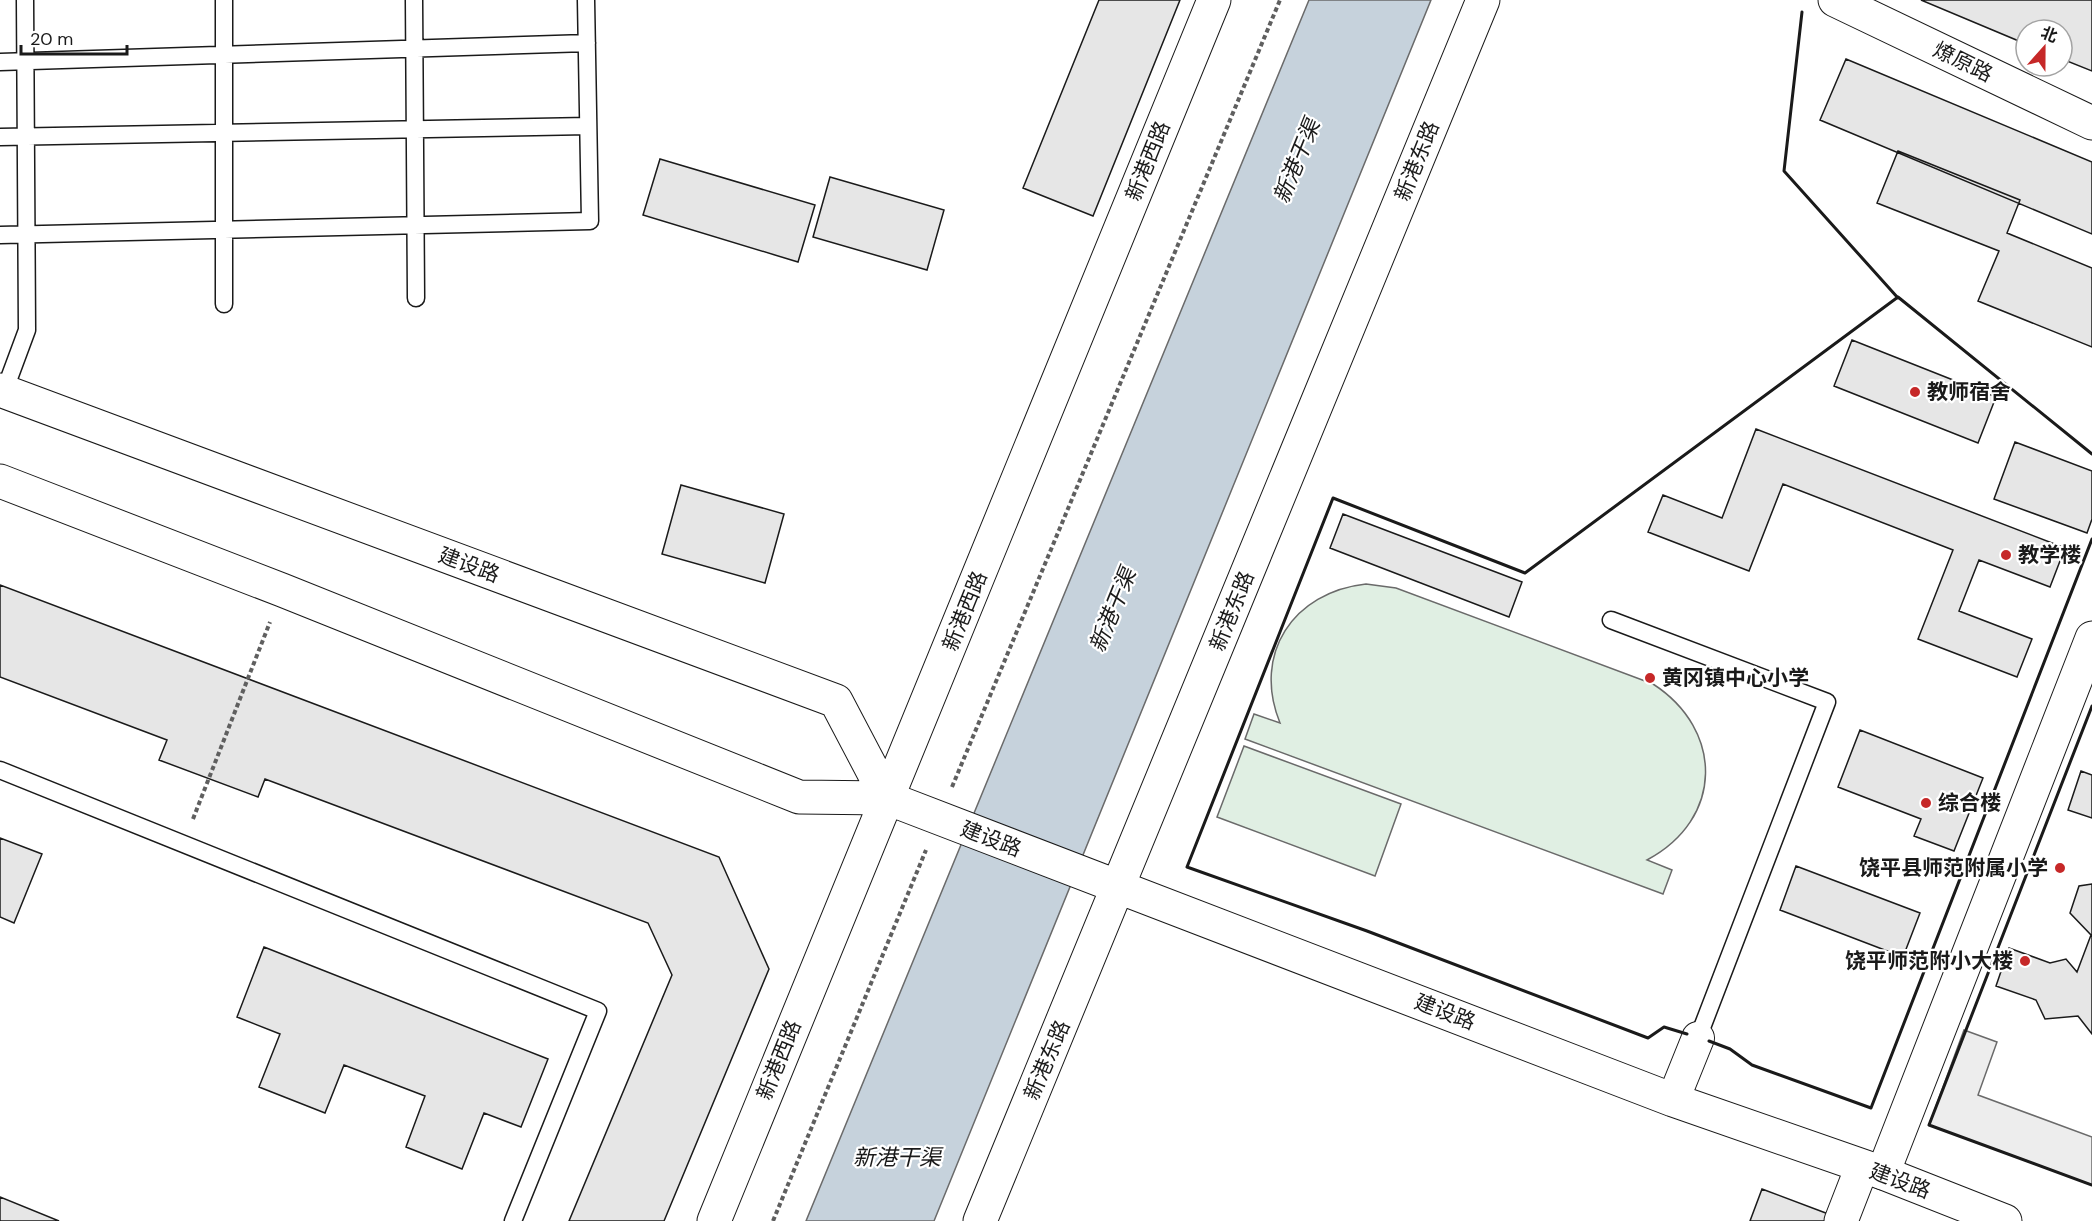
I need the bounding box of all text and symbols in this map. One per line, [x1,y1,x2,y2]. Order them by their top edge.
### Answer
scale bar [21,18,128,56]
north arrow [2014,18,2074,78]
text: 北 [2038,22,2060,47]
text: 20 m [30,27,73,51]
street label: 燎原路 [1929,36,1997,88]
water label: 新港干渠 [1267,112,1328,207]
street label: 新港西路 [1119,117,1177,205]
street label: 新港东路 [1388,117,1446,205]
place label: 教师宿舍 [1927,378,2011,406]
marker: 教师宿舍 [1908,385,1922,399]
street label: 建设路 [435,541,503,589]
place label: 教学楼 [2018,541,2081,569]
marker: 教学楼 [1999,548,2013,562]
water label: 新港干渠 [1083,561,1144,656]
street label: 新港西路 [936,567,994,655]
street label: 新港东路 [1203,567,1261,655]
place label: 黄冈镇中心小学 [1662,664,1809,692]
marker: 黄冈镇中心小学 [1643,671,1657,685]
place label: 综合楼 [1938,789,2001,817]
marker: 综合楼 [1919,796,1933,810]
street label: 建设路 [957,815,1025,863]
place label: 饶平县师范附属小学 [1859,854,2048,882]
marker: 饶平县师范附属小学 [2053,861,2067,875]
place label: 饶平师范附小大楼 [1845,947,2013,975]
marker: 饶平师范附小大楼 [2018,954,2032,968]
street label: 建设路 [1411,988,1479,1036]
street label: 新港西路 [750,1016,808,1104]
street label: 新港东路 [1018,1016,1076,1104]
water label: 新港干渠 [853,1143,944,1172]
street label: 建设路 [1866,1157,1934,1205]

